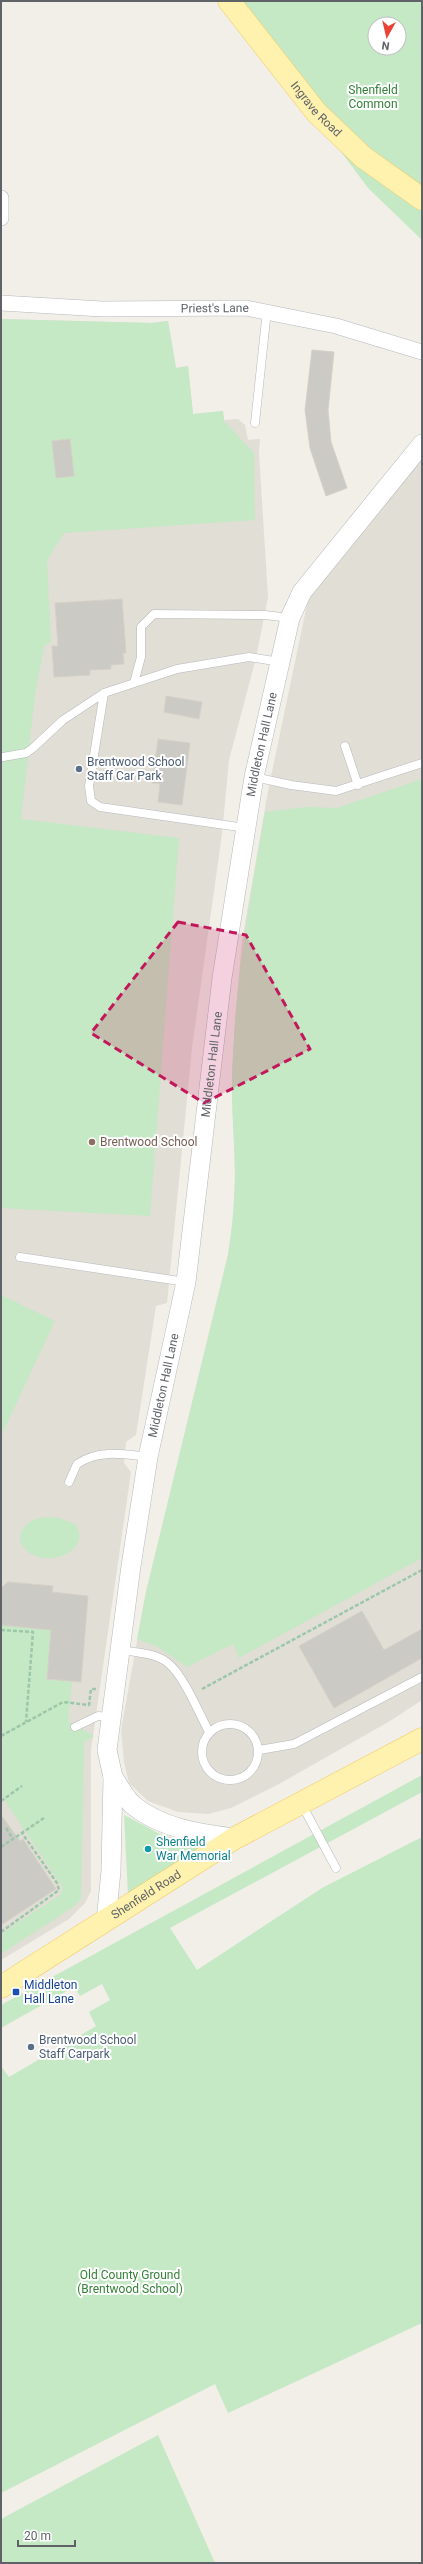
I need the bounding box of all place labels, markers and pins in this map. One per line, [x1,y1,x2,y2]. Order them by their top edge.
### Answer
place label: Brentwood School Staff Car Park [87,755,184,783]
marker: Brentwood School Staff Car Park [74,764,84,774]
place label: Brentwood School [100,1135,197,1149]
marker: Brentwood School [87,1137,97,1147]
place label: Shenfield War Memorial [156,1835,231,1863]
marker: Shenfield War Memorial [143,1844,153,1854]
place label: Middleton Hall Lane [24,1978,78,2006]
marker: Middleton Hall Lane [11,1987,21,1997]
place label: Brentwood School Staff Carpark [39,2033,136,2061]
marker: Brentwood School Staff Carpark [26,2042,36,2052]

